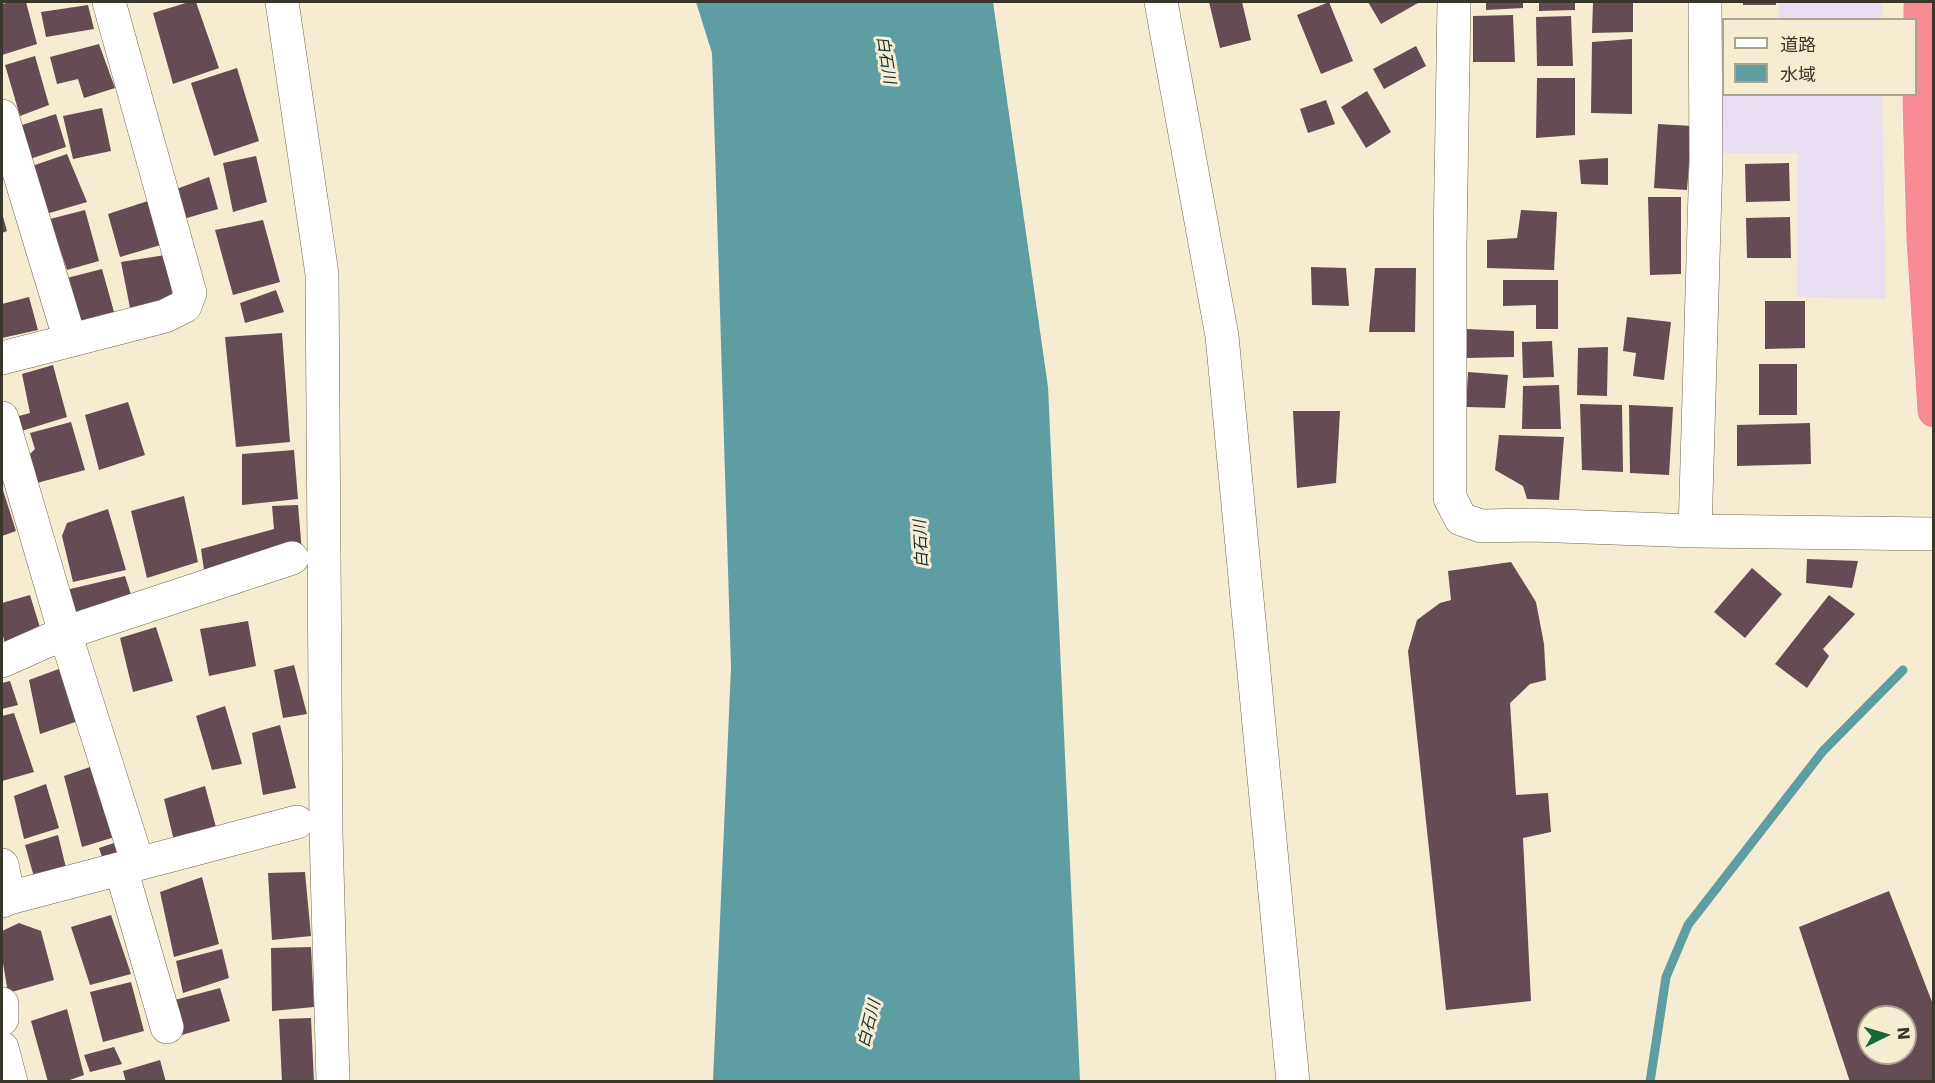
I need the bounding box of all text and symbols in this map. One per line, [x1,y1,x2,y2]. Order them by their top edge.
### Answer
legend [1722,18,1917,96]
text: 道路 [1780,34,1816,55]
water label: 白石川 [872,35,898,85]
text: 水域 [1780,64,1816,85]
water label: 白石川 [911,520,933,568]
water label: 白石川 [855,998,885,1050]
north arrow [1857,1005,1917,1065]
text: N [1893,1026,1913,1041]

